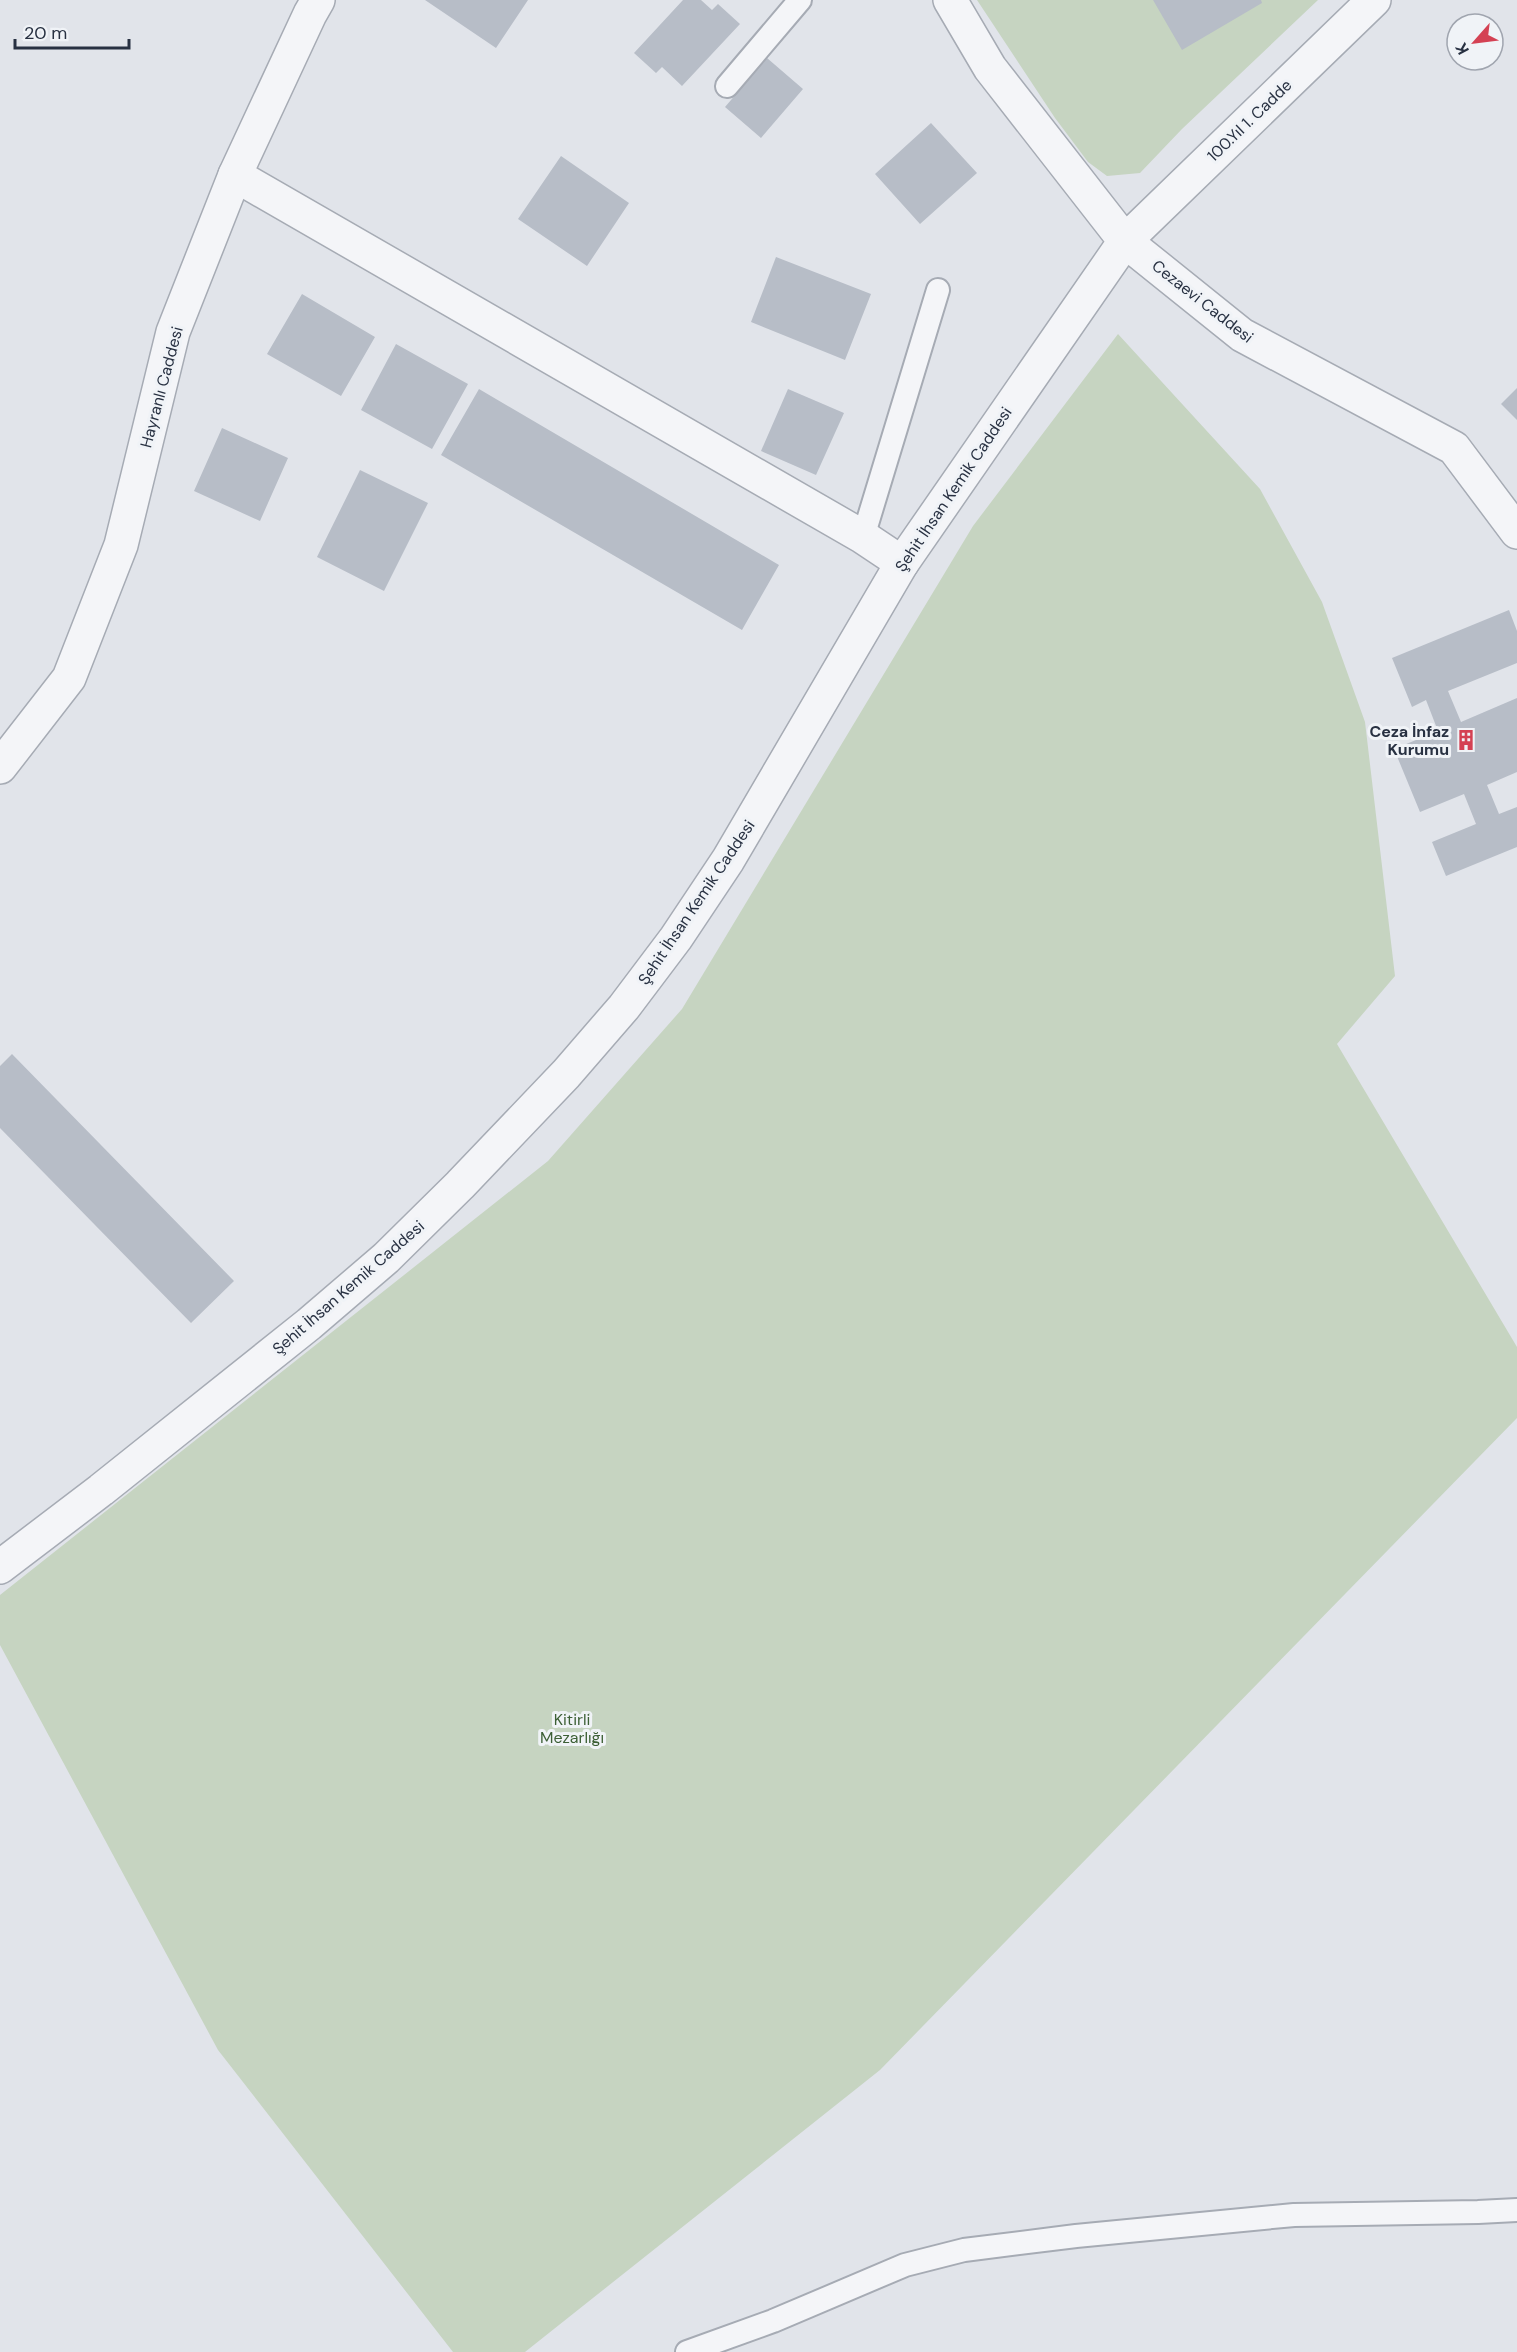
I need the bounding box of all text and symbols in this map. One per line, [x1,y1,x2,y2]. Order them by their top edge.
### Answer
scale bar [15,12,129,50]
north arrow [1445,12,1505,72]
text: 20 m [24,21,67,45]
text: K [1450,39,1474,58]
street label: 100.Yıl 1. Cadde [1203,75,1296,166]
street label: Cezaevi Caddesi [1148,255,1258,348]
street label: Hayranlı Caddesi [135,324,188,450]
street label: Şehit İhsan Kemik Caddesi [890,403,1017,576]
place label: Ceza İnfaz Kurumu [1370,721,1449,760]
building icon: Ceza İnfaz Kurumu [1454,728,1478,752]
street label: Şehit İhsan Kemik Caddesi [633,816,760,989]
street label: Şehit İhsan Kemik Caddesi [268,1216,429,1359]
park label: Kitirli Mezarlığı [540,1709,604,1748]

